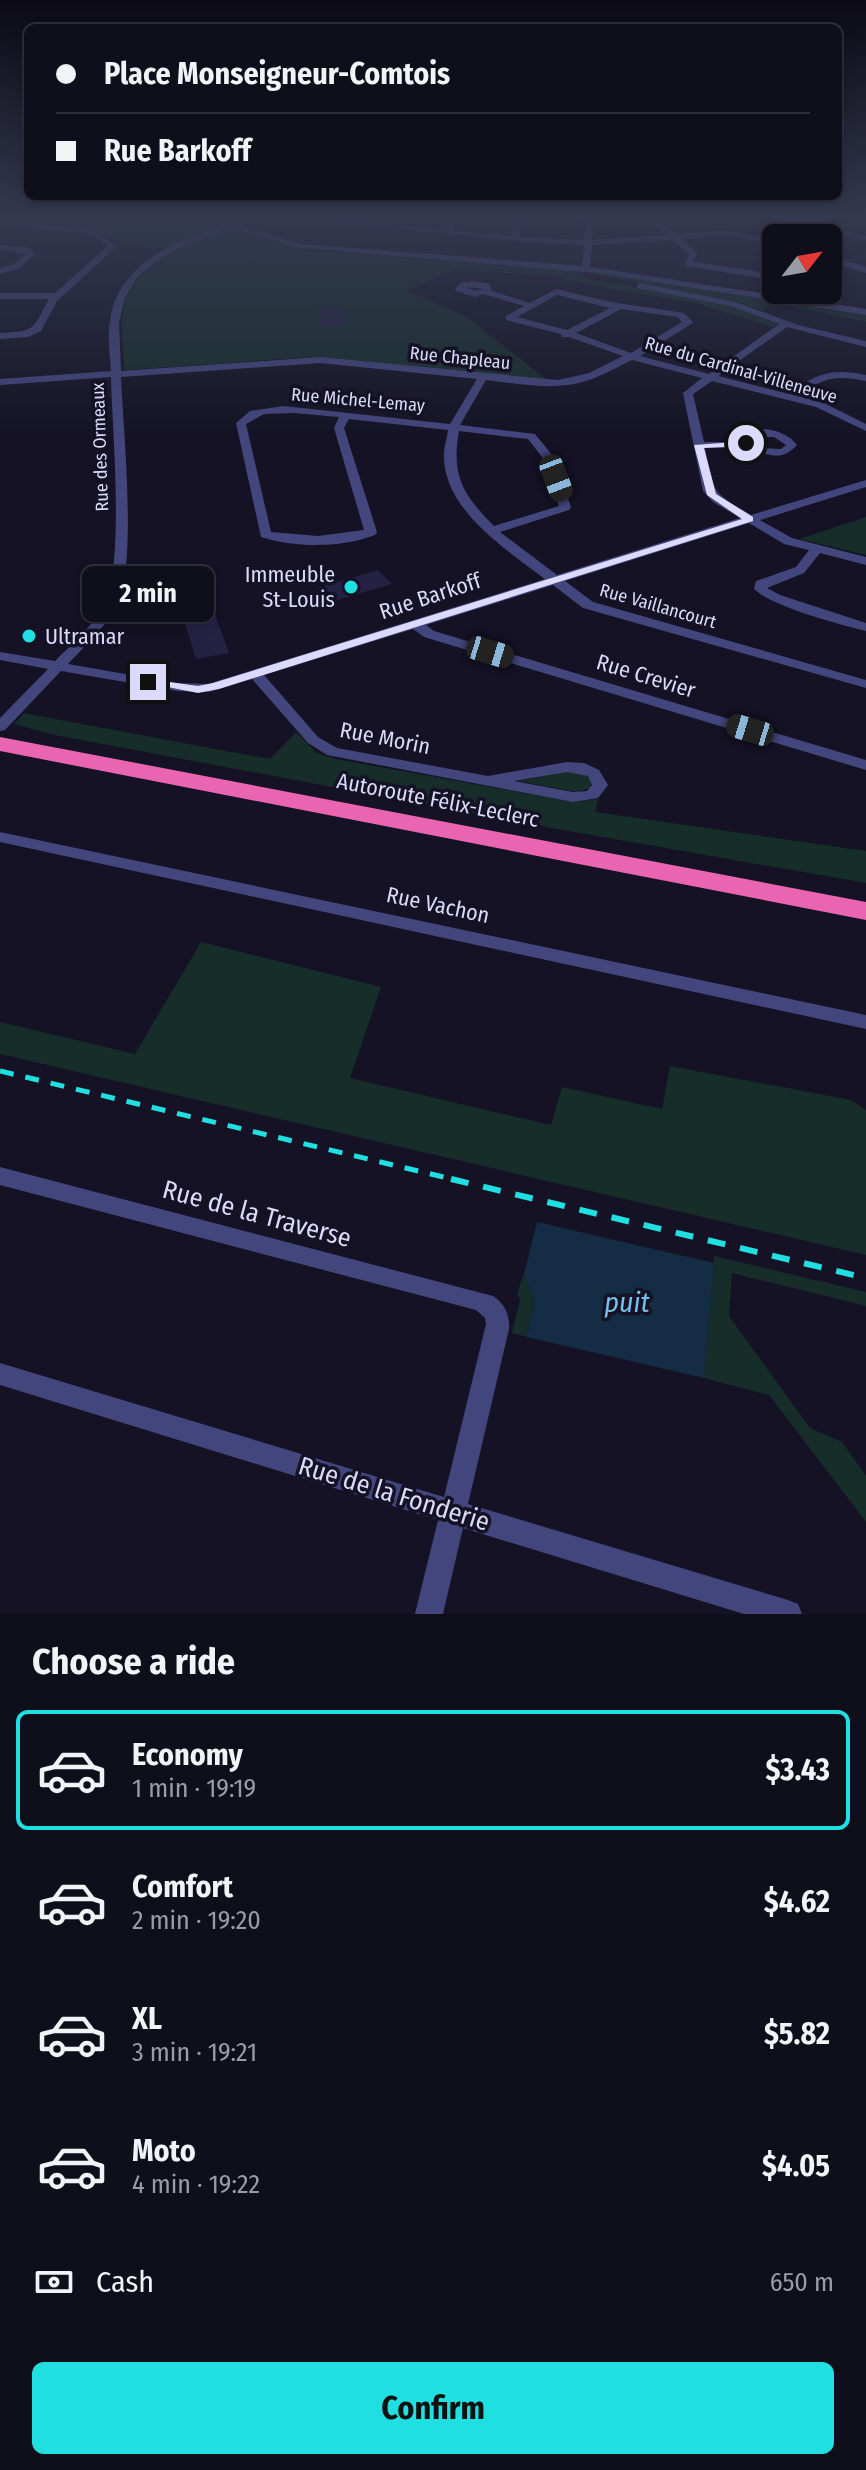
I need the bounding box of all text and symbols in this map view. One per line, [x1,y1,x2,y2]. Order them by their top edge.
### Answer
text: Place Monseigneur-Comtois [104,56,450,92]
text: Rue Barkoff [104,133,251,169]
north arrow [762,224,842,304]
map controls [762,224,842,304]
street label: Rue du Cardinal-Villeneuve [642,332,840,408]
street label: Rue Chapleau [409,342,511,374]
street label: Rue des Ormeaux [87,382,113,512]
street label: Rue Michel-Lemay [290,383,426,417]
route start [728,425,764,461]
car [536,451,576,505]
place label: Immeuble St-Louis [245,561,335,613]
callout: 2 min [82,566,214,622]
street label: Rue Barkoff [376,567,485,625]
text: 2 min [119,578,177,609]
marker: Immeuble St-Louis [342,578,360,596]
street label: Rue Vaillancourt [597,579,719,633]
place label: Ultramar [45,623,124,650]
marker: Ultramar [20,627,38,645]
car [464,634,516,670]
street label: Rue Crevier [593,648,699,704]
route end [130,664,166,700]
car [724,712,776,748]
street label: Rue Morin [337,716,433,760]
street label: Autoroute Félix-Leclerc [335,767,542,833]
street label: Rue Vachon [384,881,492,929]
street label: Rue de la Traverse [159,1174,355,1254]
water label: puit [604,1286,651,1319]
street label: Rue de la Fonderie [295,1450,493,1538]
text: Choose a ride [32,1640,235,1684]
icon: car [36,1734,108,1806]
text: Economy [132,1737,243,1773]
text: $3.43 [765,1752,830,1788]
text: 1 min · 19:19 [132,1773,256,1804]
icon: car [36,1866,108,1938]
text: Comfort [132,1869,233,1905]
text: $4.62 [764,1884,830,1920]
text: 2 min · 19:20 [132,1905,261,1936]
icon: car [36,1998,108,2070]
text: XL [132,2001,162,2037]
text: $5.82 [764,2016,830,2052]
text: 3 min · 19:21 [132,2037,257,2068]
icon: car [36,2130,108,2202]
text: Moto [132,2133,196,2169]
text: $4.05 [762,2148,830,2184]
text: 4 min · 19:22 [132,2169,260,2200]
icon: cash [32,2260,76,2304]
text: Cash [96,2264,154,2300]
text: 650 m [770,2267,834,2298]
button: Confirm [32,2362,834,2454]

